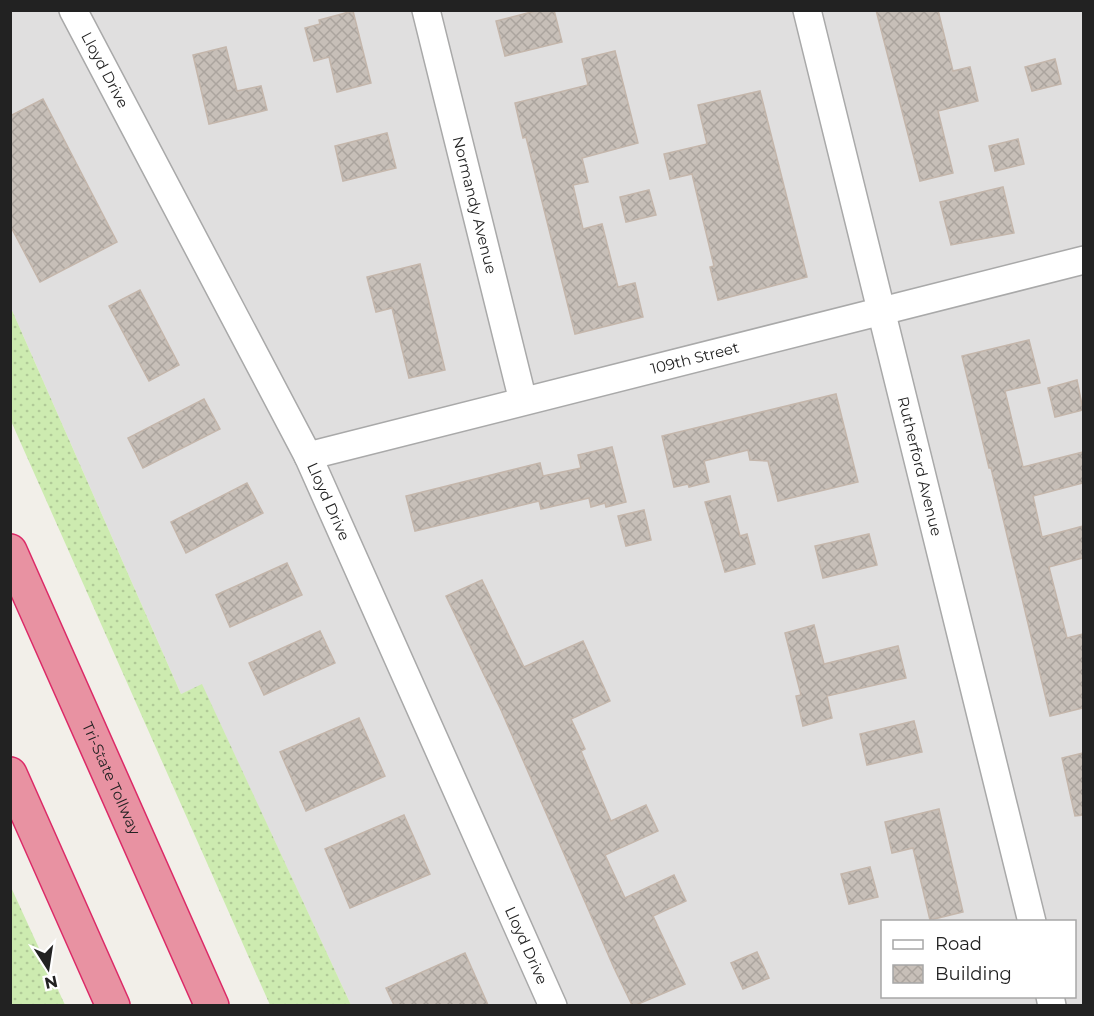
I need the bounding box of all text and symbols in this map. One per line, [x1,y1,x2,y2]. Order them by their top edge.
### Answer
street label: Lloyd Drive [77,29,133,111]
street label: Normandy Avenue [449,134,501,276]
street label: 109th Street [649,338,741,378]
street label: Rutherford Avenue [894,394,946,538]
street label: Lloyd Drive [303,459,354,543]
street label: Tri-State Tollway [78,719,145,839]
street label: Lloyd Drive [501,903,552,987]
legend [881,920,1076,998]
text: Road [935,933,982,955]
north arrow [18,938,78,998]
text: Building [935,963,1012,985]
text: N [43,972,59,993]

